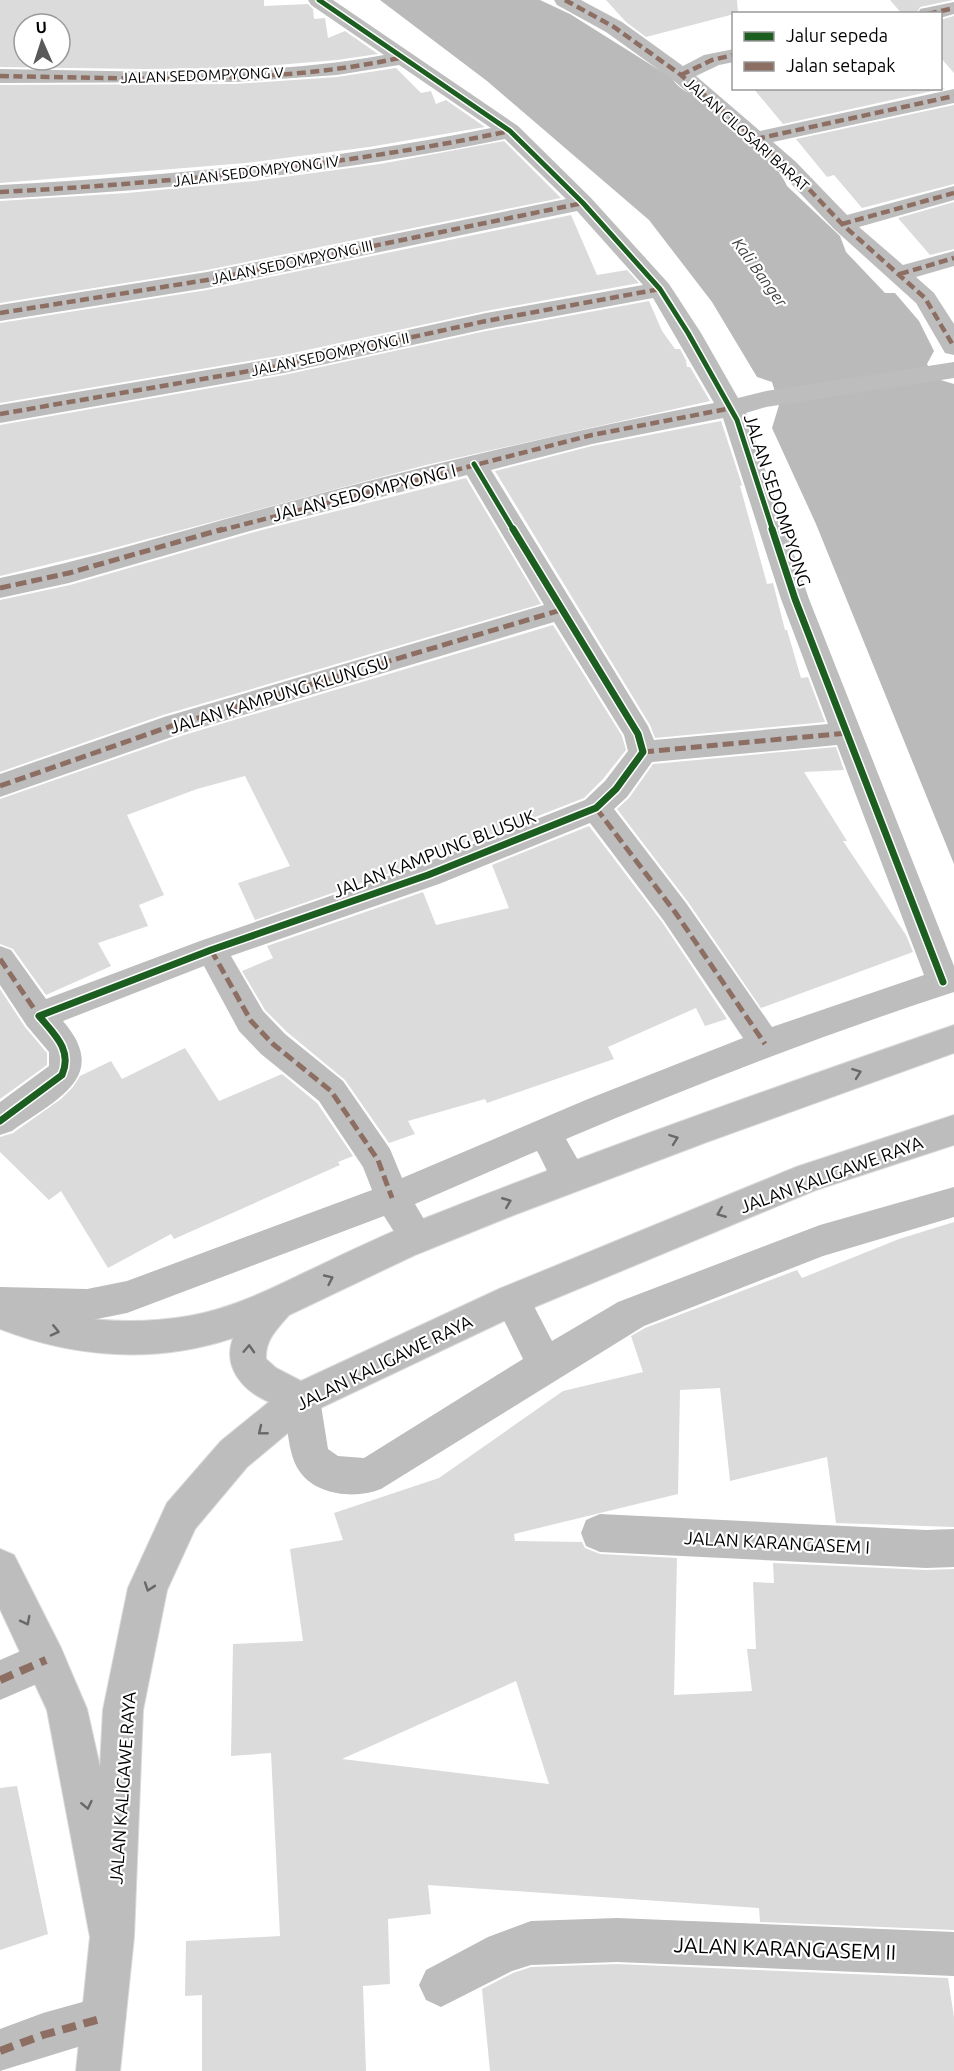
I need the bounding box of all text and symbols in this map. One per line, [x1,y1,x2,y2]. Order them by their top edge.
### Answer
north arrow [12,12,72,72]
legend [732,12,942,90]
text: U [35,18,47,36]
text: Jalur sepeda [786,25,888,45]
text: Jalan setapak [786,55,895,75]
street label: JALAN SEDOMPYONG V [120,64,284,86]
street label: JALAN CILOSARI BARAT [681,74,813,195]
street label: JALAN SEDOMPYONG IV [172,152,340,190]
water label: Kali Banger [729,234,791,311]
street label: JALAN SEDOMPYONG III [210,237,374,287]
street label: JALAN SEDOMPYONG II [249,329,411,379]
street label: JALAN SEDOMPYONG [741,411,815,589]
street label: JALAN SEDOMPYONG I [270,459,458,525]
street label: JALAN KAMPUNG KLUNGSU [167,651,391,737]
street label: JALAN KAMPUNG BLUSUK [330,805,538,901]
one-way arrow [852,1068,862,1081]
street label: JALAN KALIGAWE RAYA [737,1131,925,1216]
one-way arrow [668,1134,679,1146]
one-way arrow [502,1196,512,1209]
one-way arrow [716,1206,727,1218]
one-way arrow [322,1274,333,1286]
street label: JALAN KALIGAWE RAYA [293,1311,475,1413]
one-way arrow [50,1324,60,1337]
one-way arrow [243,1345,256,1354]
one-way arrow [258,1424,269,1435]
street label: JALAN KARANGASEM I [683,1527,871,1557]
one-way arrow [144,1581,157,1591]
one-way arrow [19,1614,30,1625]
street label: JALAN KALIGAWE RAYA [105,1691,139,1885]
one-way arrow [80,1799,93,1809]
street label: JALAN KARANGASEM II [673,1932,897,1964]

